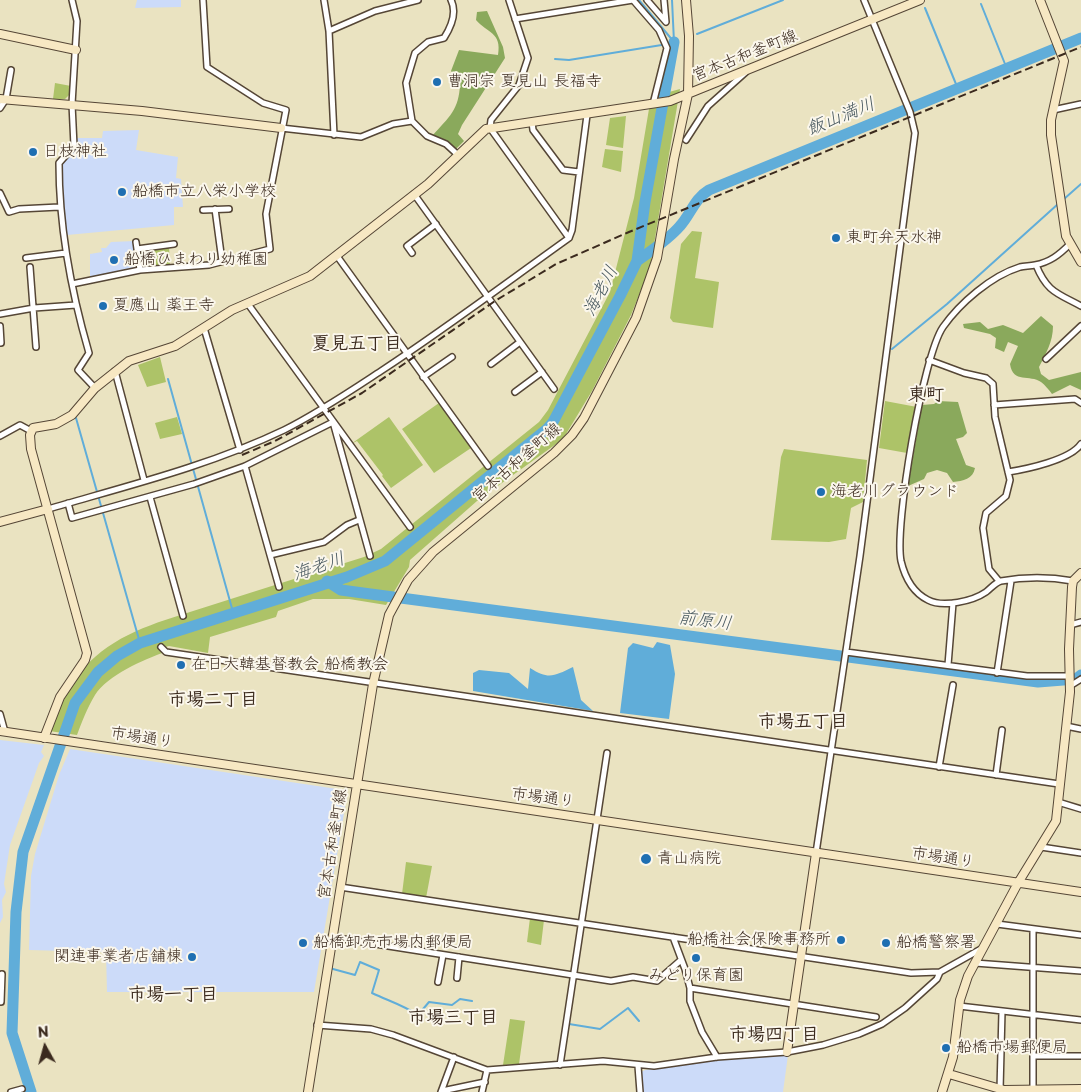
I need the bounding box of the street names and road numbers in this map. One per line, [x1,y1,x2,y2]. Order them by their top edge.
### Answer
street label: 宮本古和釜町線 [689,26,801,86]
street label: 宮本古和釜町線 [468,419,566,507]
street label: 市場通り [109,724,175,752]
street label: 市場通り [510,784,576,812]
street label: 宮本古和釜町線 [315,787,351,901]
street label: 市場通り [910,844,976,872]

